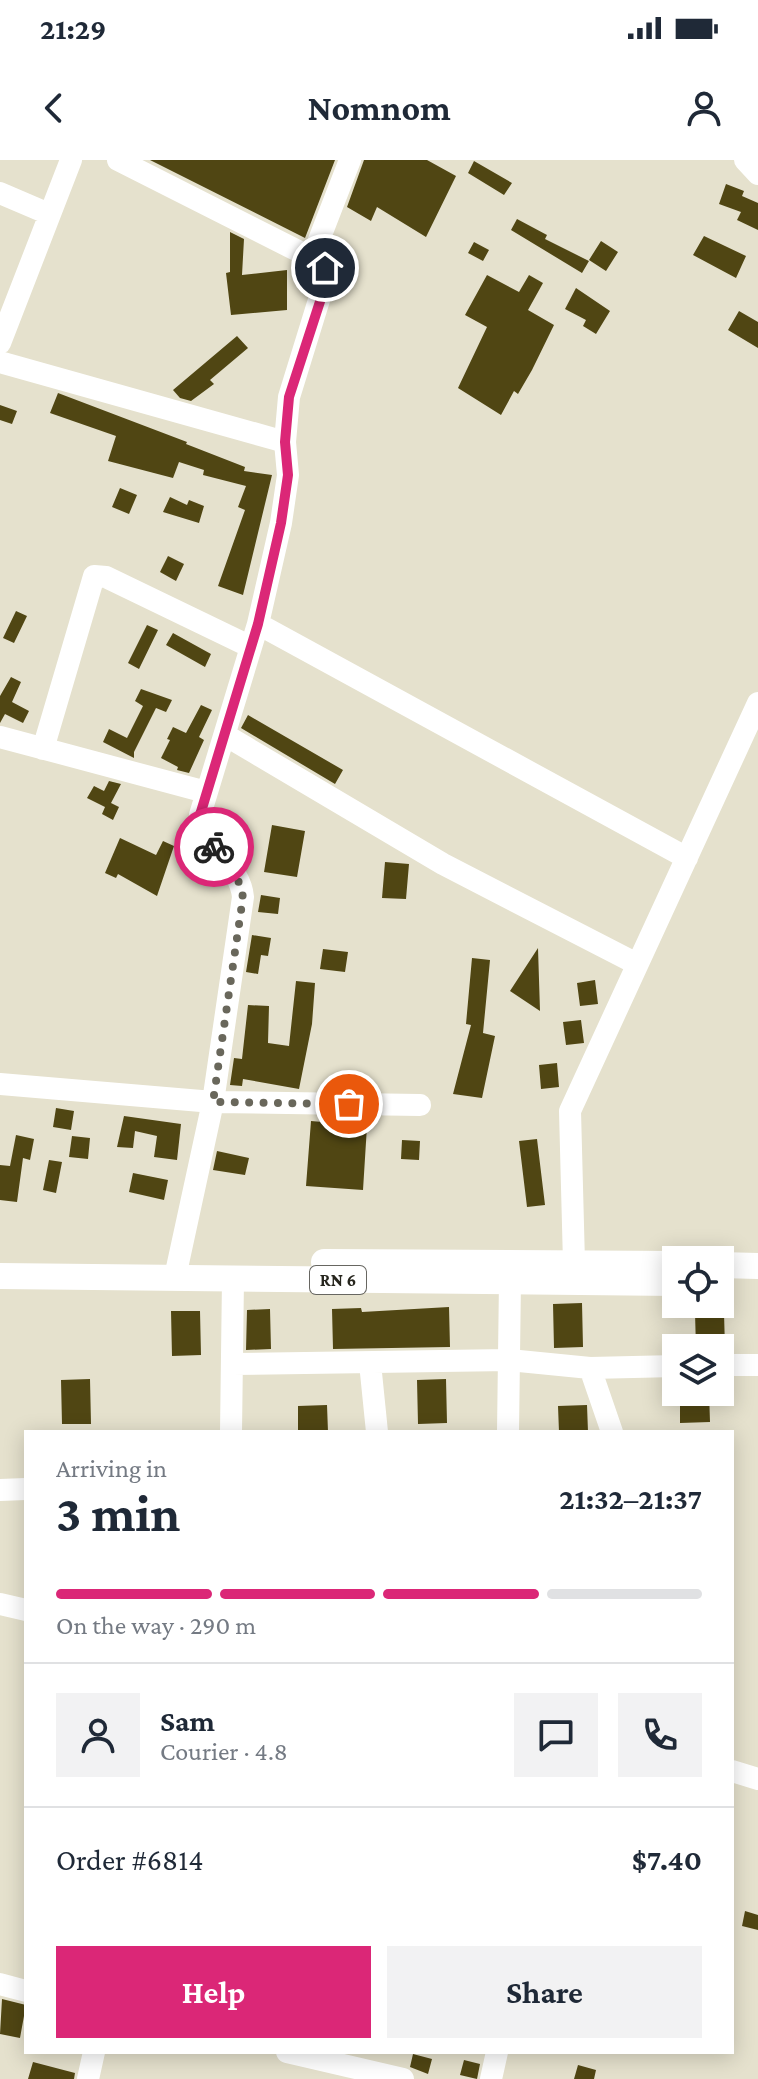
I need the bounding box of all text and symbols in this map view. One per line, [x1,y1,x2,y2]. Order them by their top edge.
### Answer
text: 21:29 [40,12,106,45]
icon: back [32,86,76,130]
icon: person [682,86,726,130]
text: Nomnom [307,88,451,128]
pin [291,234,359,302]
icon: home [303,246,347,290]
courier [174,807,254,887]
icon: bike [192,825,236,869]
pin [315,1070,383,1138]
icon: bag [327,1082,371,1126]
map controls [662,1246,734,1406]
button: locate [662,1246,734,1318]
road number: RN 6 [310,1266,366,1294]
button: layers [662,1334,734,1406]
text: Arriving in [56,1454,167,1483]
text: 21:32–21:37 [559,1482,702,1515]
text: 3 min [56,1484,180,1542]
text: On the way · 290 m [56,1611,256,1640]
button: person [56,1693,140,1777]
button: chat [514,1693,598,1777]
button: phone [618,1693,702,1777]
text: Sam [160,1704,215,1737]
text: Courier · 4.8 [160,1737,288,1766]
text: Order #6814 [56,1843,203,1876]
text: $7.40 [632,1843,702,1876]
button: Help [56,1946,371,2038]
button: Share [387,1946,702,2038]

